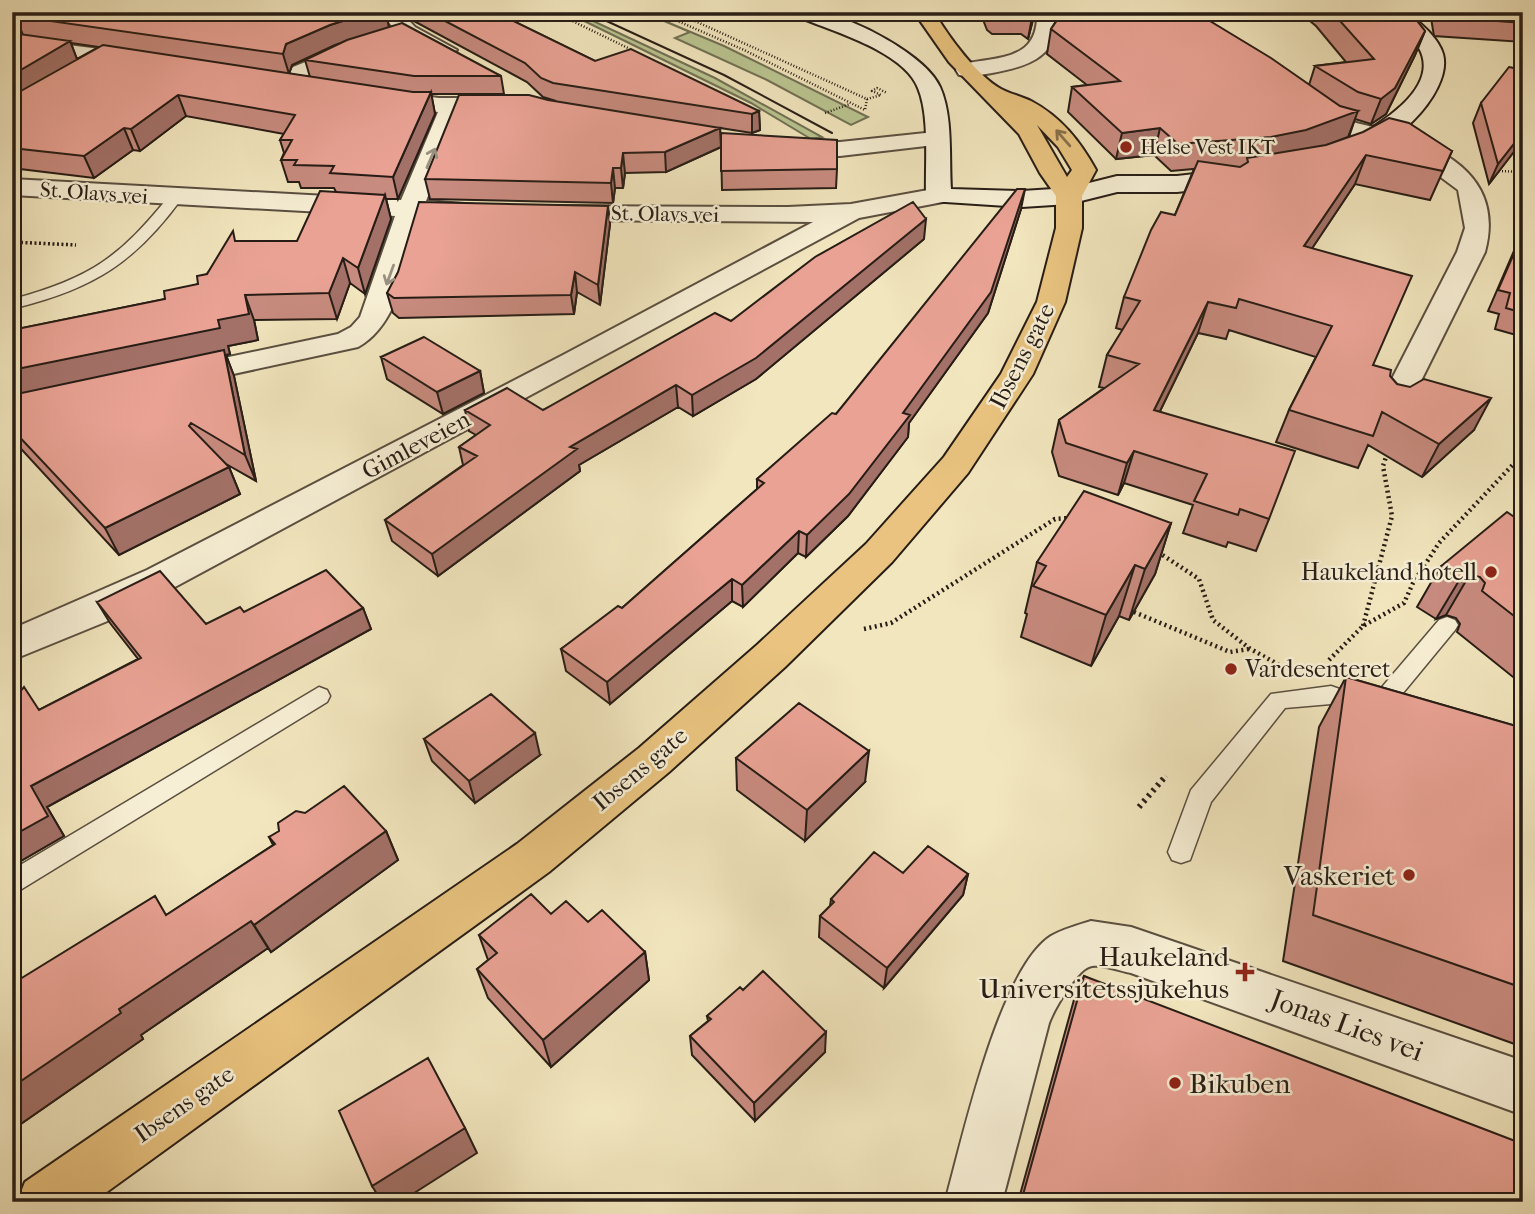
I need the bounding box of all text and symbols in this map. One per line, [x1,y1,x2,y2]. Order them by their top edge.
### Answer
one-way arrow [1055,129,1071,147]
place label: Helse Vest IKT [1140,135,1276,159]
marker: Helse Vest IKT [1118,139,1134,155]
one-way arrow [425,148,438,169]
street label: St. Olavs vei [39,177,149,209]
street label: St. Olavs vei [611,201,719,227]
one-way arrow [382,264,395,286]
street label: Ibsens gate [983,298,1061,414]
street label: Gimleveien [357,405,475,485]
place label: Haukeland hotell [1301,558,1477,586]
marker: Haukeland hotell [1483,564,1499,580]
place label: Vardesenteret [1244,655,1391,683]
marker: Vardesenteret [1223,661,1239,677]
street label: Ibsens gate [587,721,693,817]
place label: Vaskeriet [1283,859,1395,892]
marker: Vaskeriet [1401,867,1417,883]
place label: Haukeland Universitetssjukehus [979,940,1230,1005]
marker: Haukeland Universitetssjukehus [1235,962,1255,982]
street label: Jonas Lies vei [1264,981,1428,1068]
street label: Ibsens gate [129,1059,239,1148]
place label: Bikuben [1189,1067,1290,1100]
marker: Bikuben [1167,1075,1183,1091]

